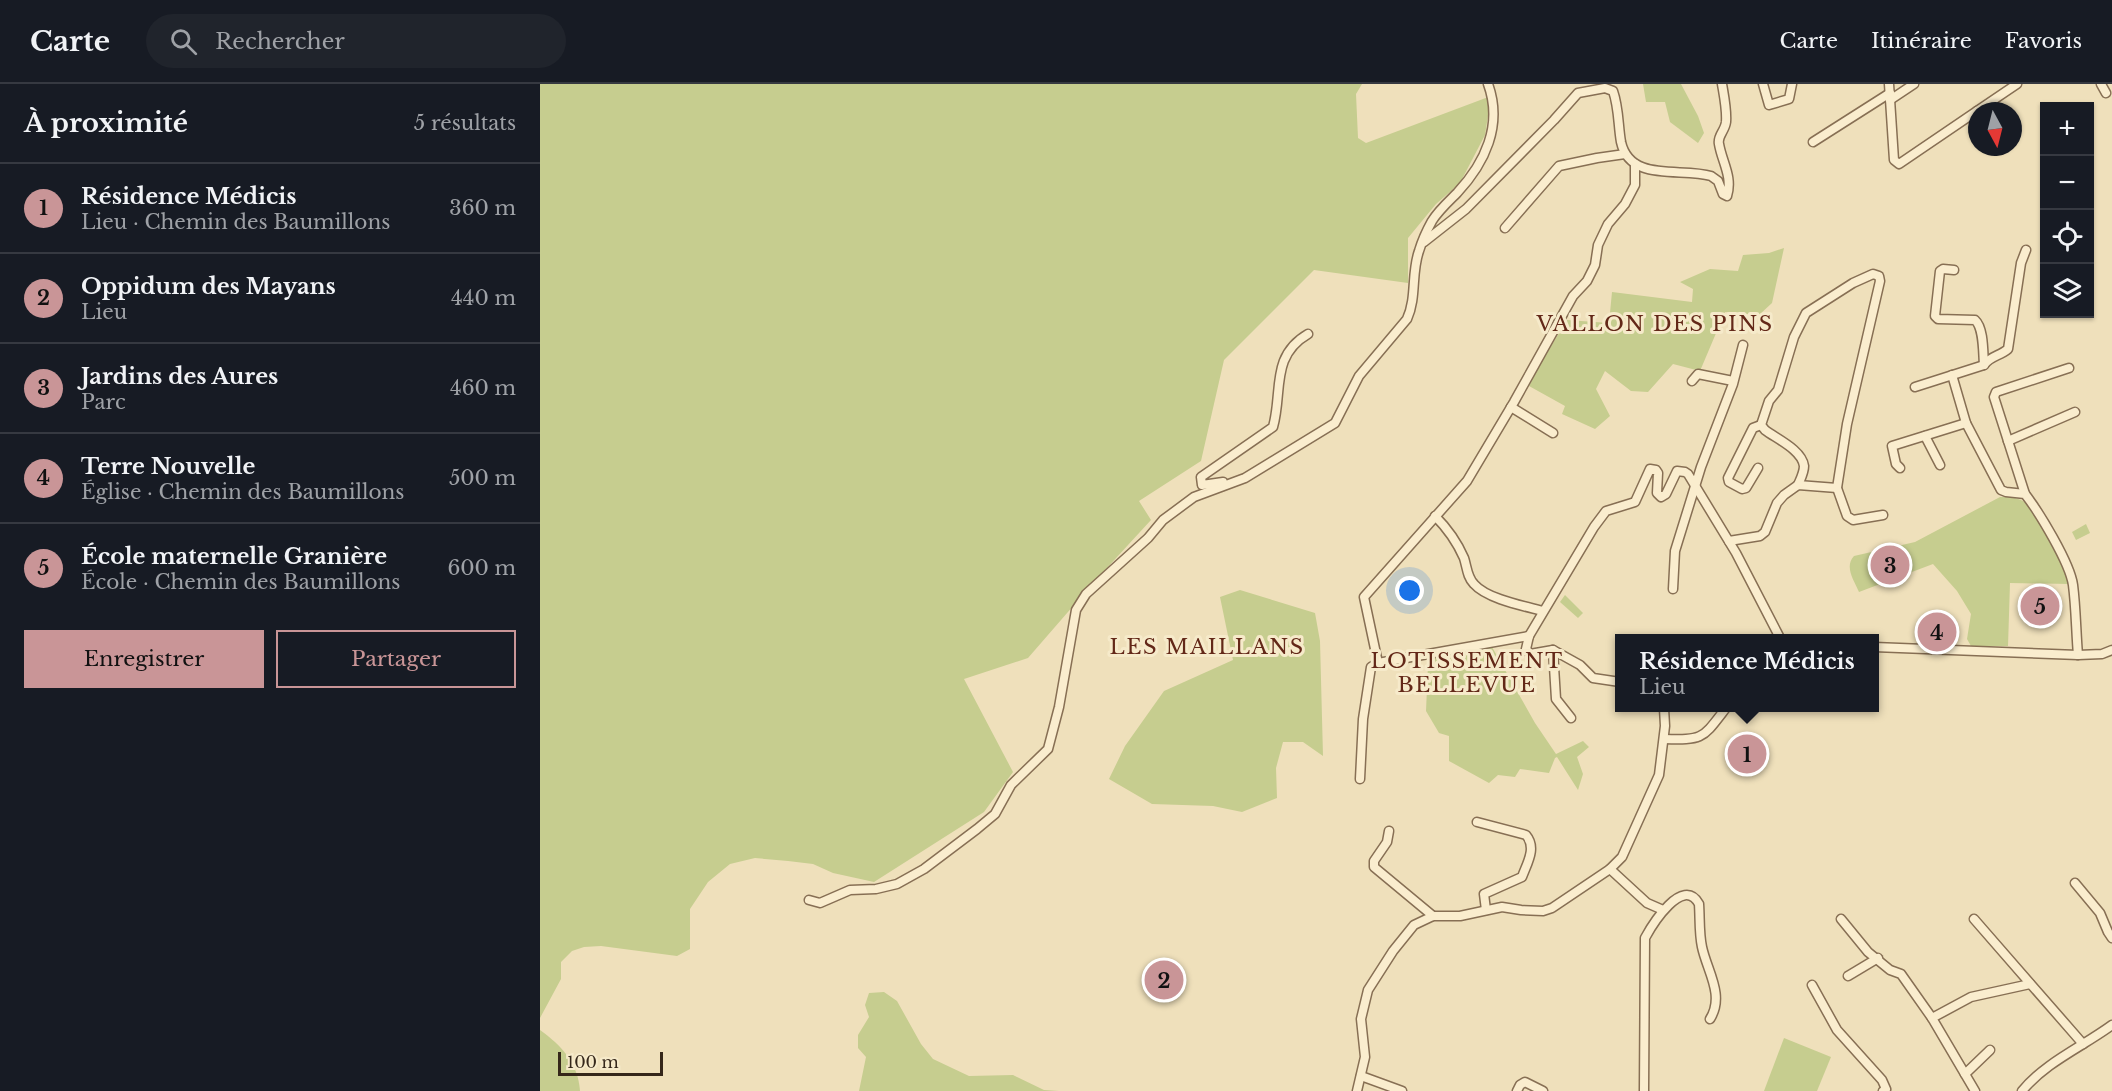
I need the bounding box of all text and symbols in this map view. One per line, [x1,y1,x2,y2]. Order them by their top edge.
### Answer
search box [146,14,566,68]
text: Carte [30,24,110,59]
icon: search [167,25,200,58]
text: Rechercher [215,28,345,55]
text: Carte [1780,28,1838,54]
text: Itinéraire [1871,28,1972,54]
text: Favoris [2005,28,2082,54]
north arrow [1968,102,2022,156]
map controls [2040,102,2094,318]
button: + [2040,102,2094,156]
text: À proximité [24,107,188,139]
text: 5 résultats [414,111,516,135]
button: − [2040,156,2094,210]
text: Résidence Médicis [81,183,297,210]
text: 1 [39,196,48,220]
text: 360 m [449,196,516,220]
text: Lieu · Chemin des Baumillons [81,210,390,234]
button: locate [2040,210,2094,264]
button: layers [2040,264,2094,318]
text: Oppidum des Mayans [81,273,336,300]
text: 2 [37,286,50,310]
text: 440 m [451,286,516,310]
text: Lieu [81,300,127,324]
district label: VALLON DES PINS [1535,311,1774,337]
text: Jardins des Aures [81,363,278,390]
text: 3 [37,376,50,400]
text: 460 m [450,376,516,400]
text: Parc [81,390,126,414]
text: Terre Nouvelle [81,453,255,480]
text: 4 [37,466,50,490]
text: 500 m [449,466,516,490]
text: Église · Chemin des Baumillons [81,480,404,504]
pin: 3 [1870,542,1910,588]
text: École maternelle Granière [81,543,387,570]
text: 5 [38,556,49,580]
text: 600 m [447,556,516,580]
text: École · Chemin des Baumillons [81,570,400,594]
your location [1395,576,1424,605]
pin: 5 [2020,584,2060,628]
pin: 4 [1918,610,1956,654]
button: Enregistrer [24,630,264,688]
button: Partager [276,630,516,688]
district label: LES MAILLANS [1109,634,1305,660]
popup [1615,634,1879,712]
district label: LOTISSEMENT BELLEVUE [1370,648,1564,698]
text: Résidence Médicis [1639,648,1855,675]
text: Lieu [1639,675,1685,699]
pin: 1 [1728,732,1766,776]
pin: 2 [1144,958,1184,1002]
scale bar [558,1049,663,1076]
text: 100 m [567,1052,619,1072]

